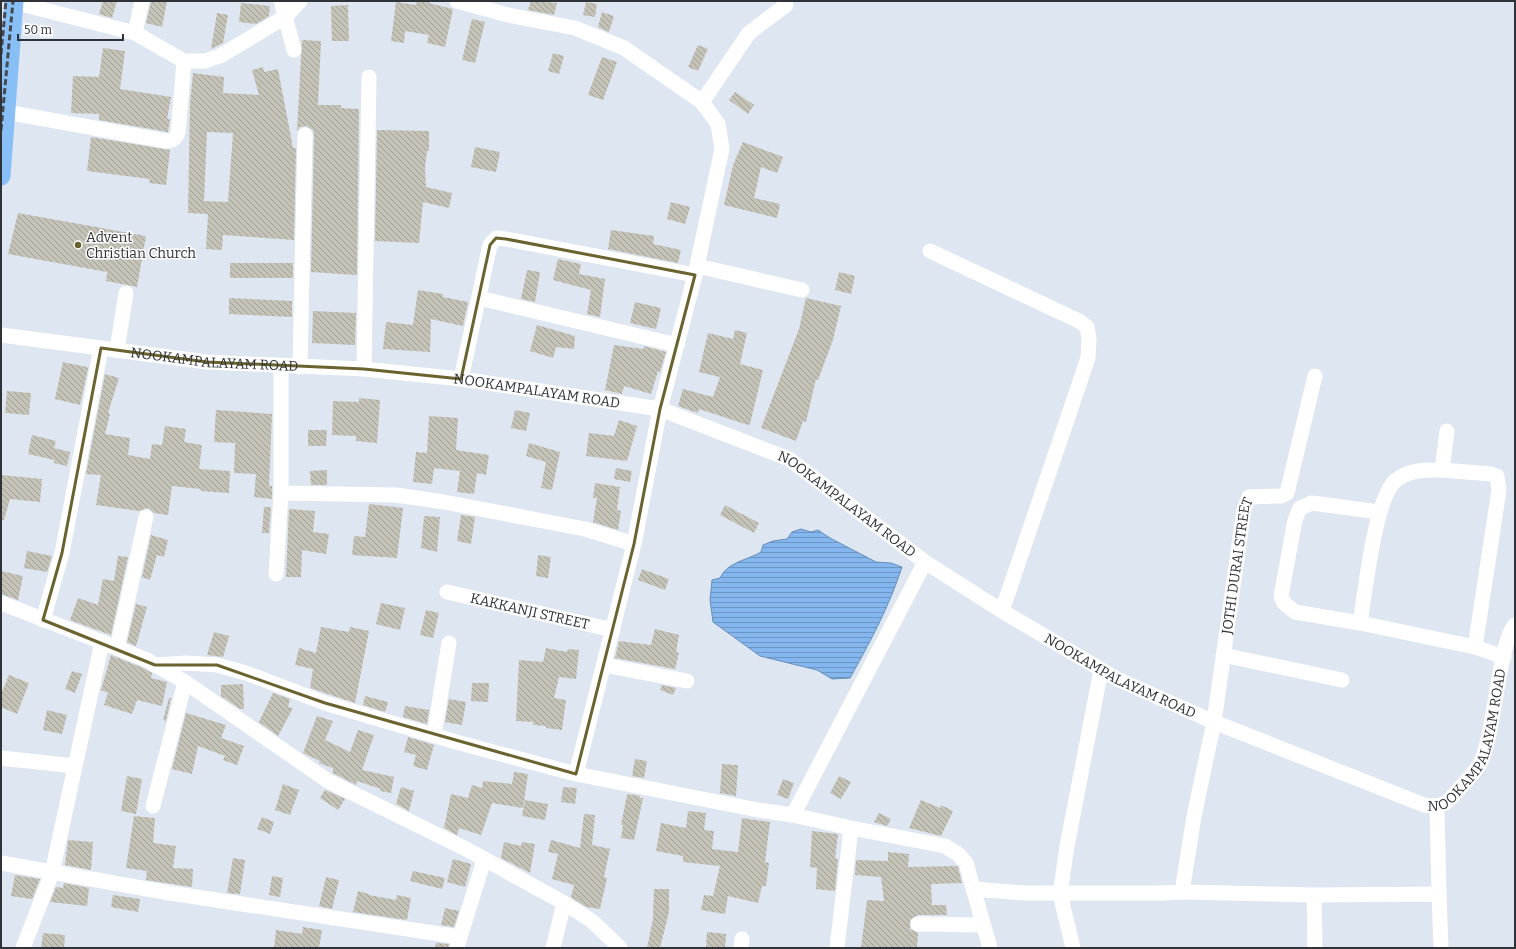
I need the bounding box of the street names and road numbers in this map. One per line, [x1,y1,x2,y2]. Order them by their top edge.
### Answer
street label: NOOKAMPALAYAM ROAD [130,344,299,375]
street label: NOOKAMPALAYAM ROAD [453,370,621,412]
street label: NOOKAMPALAYAM ROAD [775,447,919,561]
street label: JOTHI DURAI STREET [1218,495,1257,636]
street label: KAKKANJI STREET [469,590,591,633]
street label: NOOKAMPALAYAM ROAD [1041,630,1199,722]
street label: NOOKAMPALAYAM ROAD [1427,667,1510,815]

